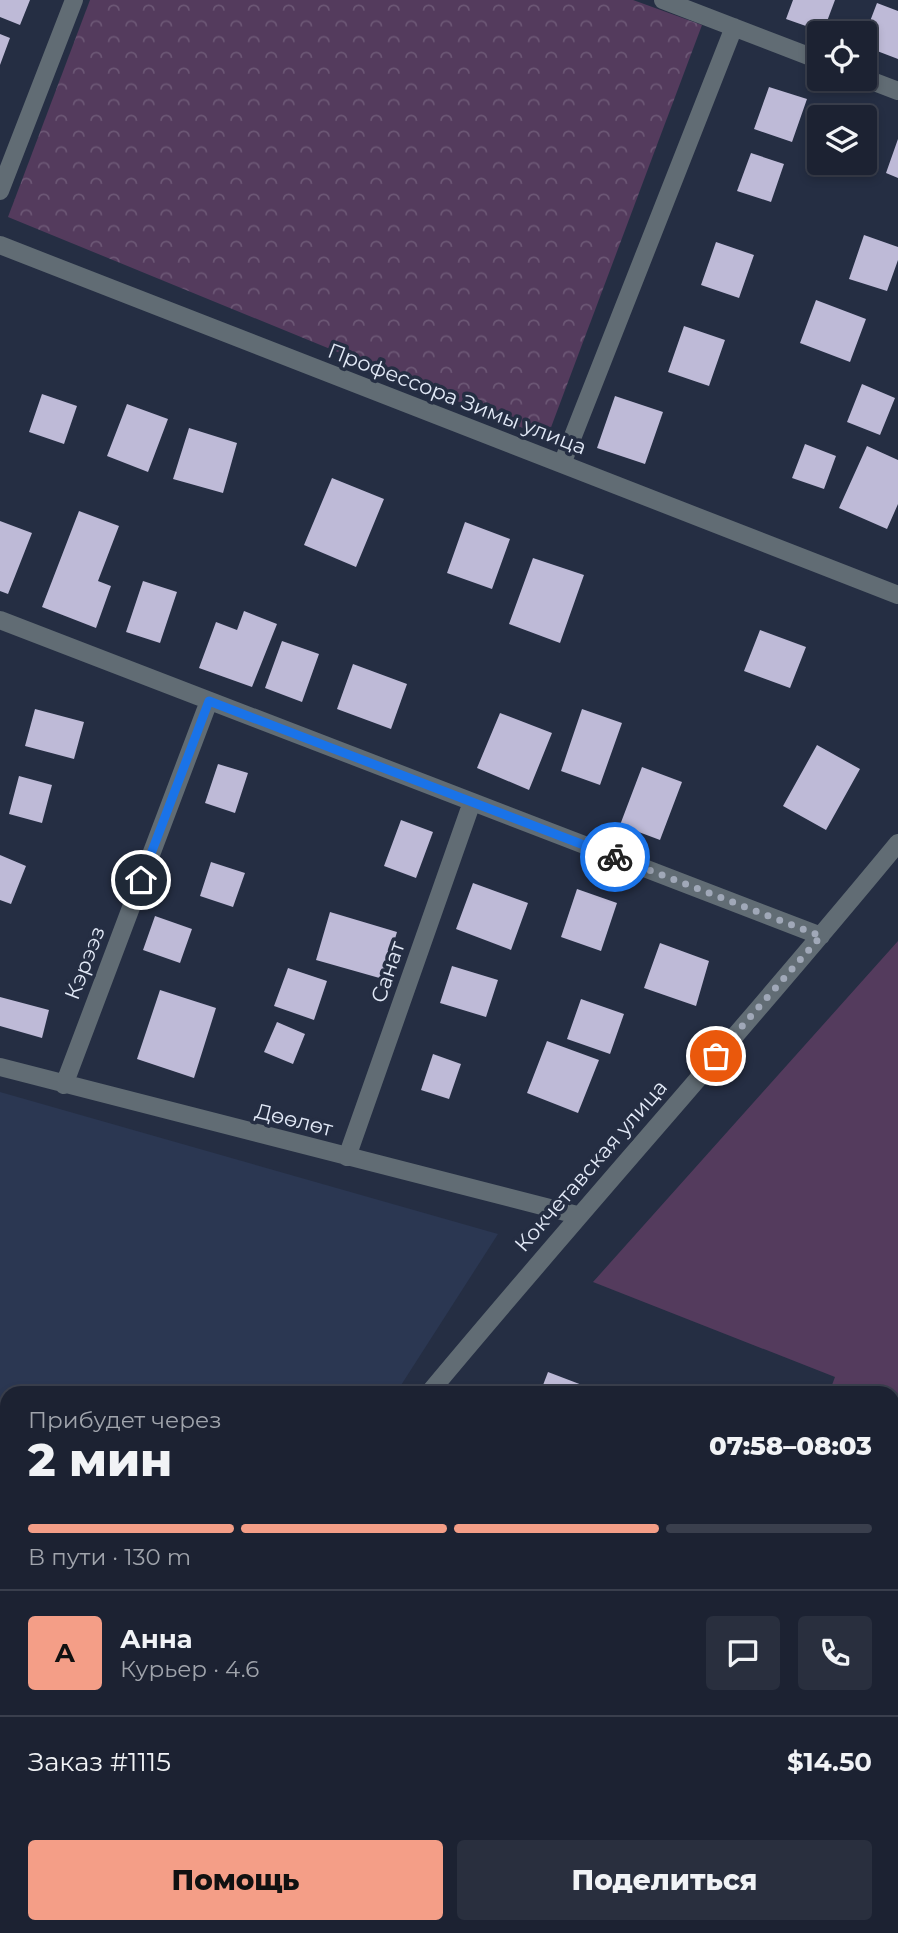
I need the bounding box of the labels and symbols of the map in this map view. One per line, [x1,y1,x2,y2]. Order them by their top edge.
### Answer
street label: Профессора Зимы улица [324,338,590,459]
courier [580,822,650,892]
pin [111,850,171,910]
street label: Кэрээз [59,923,110,1003]
street label: Санат [365,938,410,1006]
pin [686,1026,746,1086]
street label: Кокчетавская улица [509,1075,672,1257]
street label: Дөөлөт [253,1098,336,1141]

